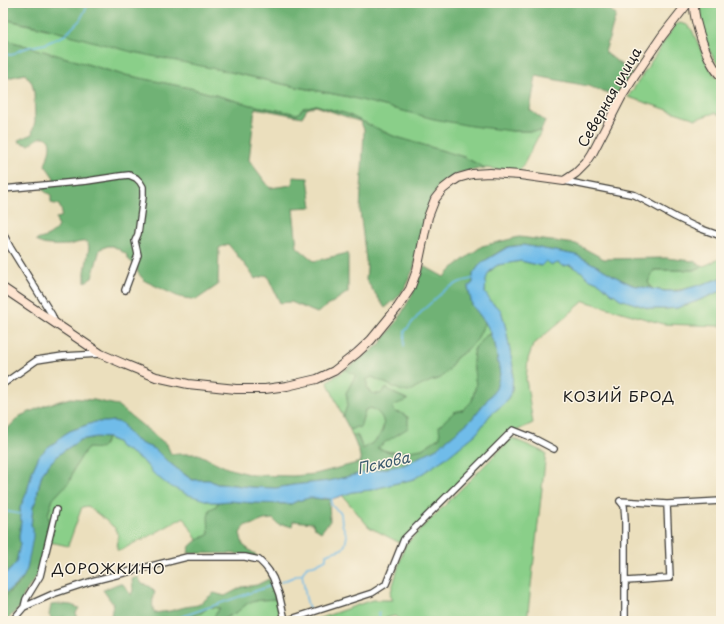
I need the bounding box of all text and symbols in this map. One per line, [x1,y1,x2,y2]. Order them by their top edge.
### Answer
street label: Северная улица [572,43,646,151]
district label: КОЗИЙ БРОД [563,384,675,407]
water label: Пскова [354,445,412,479]
district label: ДОРОЖКИНО [51,556,166,579]

